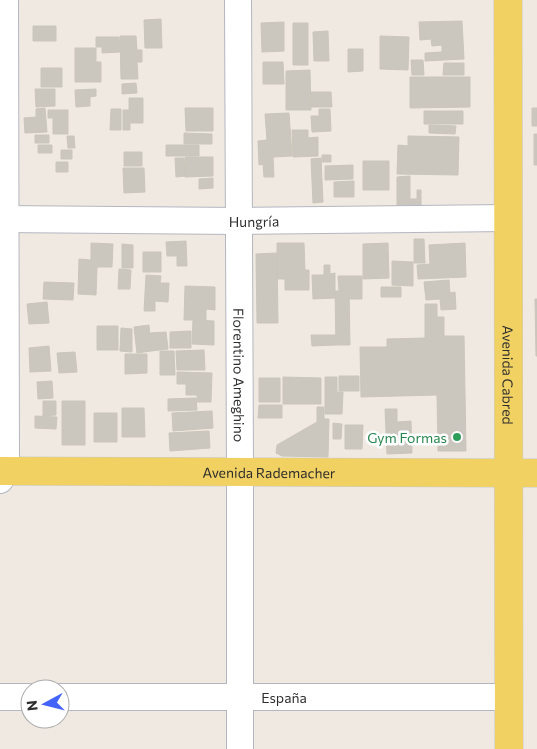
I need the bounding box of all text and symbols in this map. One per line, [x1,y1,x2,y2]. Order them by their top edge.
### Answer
street label: Hungría [229,212,279,230]
street label: Florentino Ameghino [231,308,248,442]
street label: Avenida Cabred [500,325,517,425]
place label: Gym Formas [367,429,447,446]
marker: Gym Formas [451,431,463,443]
street label: Avenida Rademacher [203,463,336,481]
north arrow [20,679,70,729]
street label: España [261,689,307,706]
text: N [23,699,41,712]

